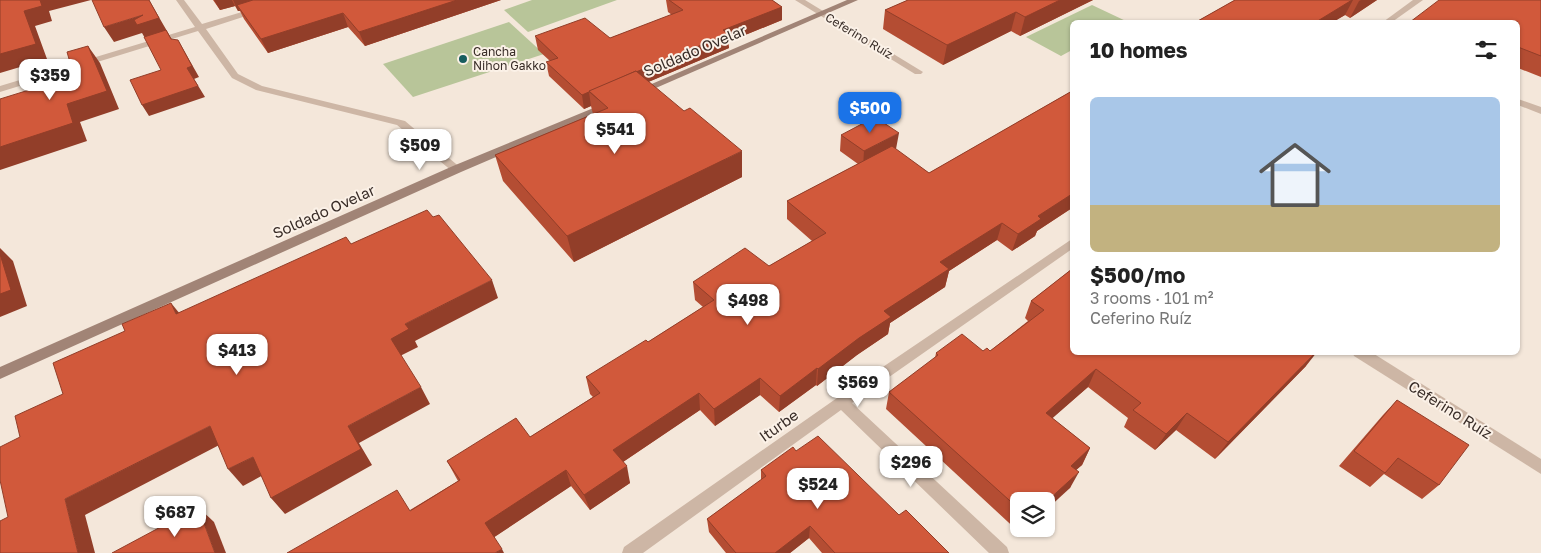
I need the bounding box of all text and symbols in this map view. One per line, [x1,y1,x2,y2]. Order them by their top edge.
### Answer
street label: Ceferino Ruíz [823,10,896,62]
street label: Soldado Ovelar [640,20,749,80]
icon: filters [1472,36,1500,64]
text: 10 homes [1090,37,1188,63]
place label: Cancha Nihon Gakko [473,44,546,73]
marker: Cancha Nihon Gakko [457,53,469,65]
pin: $359 [20,58,80,101]
text: $359 [30,65,70,85]
pin: $500 [840,92,900,134]
text: $500 [849,98,891,118]
pin: $541 [585,112,645,155]
text: $541 [596,119,634,139]
pin: $509 [390,128,450,171]
icon: home [1250,130,1340,220]
text: $509 [399,135,441,155]
street label: Soldado Ovelar [270,180,378,242]
text: $500/mo [1090,262,1185,288]
pin: $498 [718,284,778,326]
text: 3 rooms · 101 m² [1090,288,1213,308]
text: $498 [727,290,769,310]
text: Ceferino Ruíz [1090,308,1192,328]
pin: $413 [207,334,267,376]
text: $413 [218,340,256,360]
pin: $569 [828,366,888,408]
text: $569 [838,372,878,392]
street label: Ceferino Ruíz [1405,376,1496,442]
street label: Iturbe [755,405,802,445]
pin: $296 [881,446,941,488]
text: $296 [891,452,931,472]
pin: $524 [788,468,848,510]
text: $524 [798,474,838,494]
map controls [1010,492,1055,537]
button: layers [1010,492,1055,537]
pin: $687 [145,496,205,538]
text: $687 [155,502,195,522]

